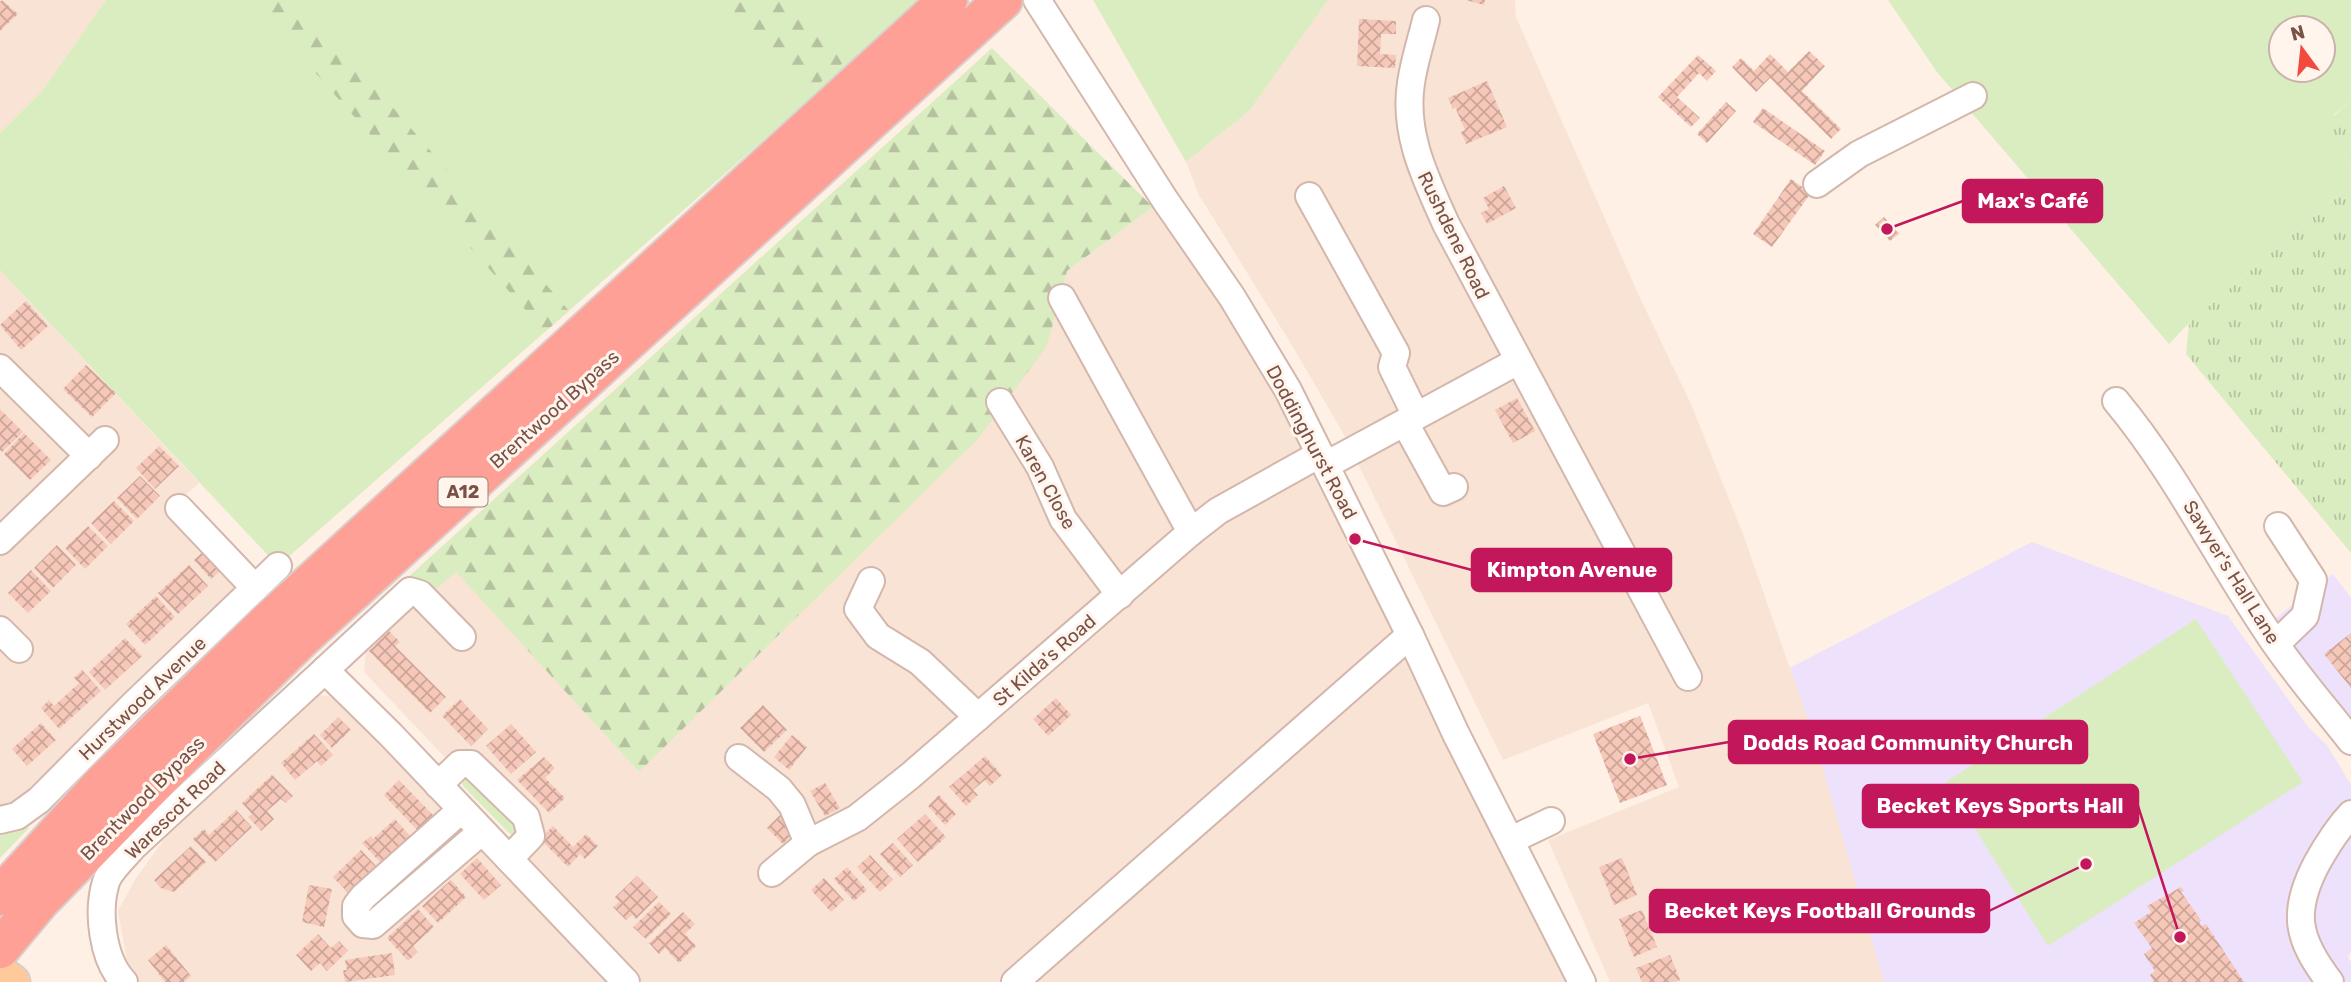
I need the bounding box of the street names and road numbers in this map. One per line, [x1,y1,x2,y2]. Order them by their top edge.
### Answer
street label: Rushdene Road [1413,168,1494,303]
street label: Brentwood Bypass [485,345,624,474]
street label: Doddinghurst Road [1261,361,1362,523]
street label: Karen Close [1010,431,1081,533]
road number: A12 [438,478,488,506]
street label: Sawyer's Hall Lane [2178,496,2285,648]
street label: St Kilda's Road [988,609,1101,711]
street label: Hurstwood Avenue [74,632,211,765]
street label: Brentwood Bypass [75,731,209,865]
street label: Warescot Road [120,757,230,864]

